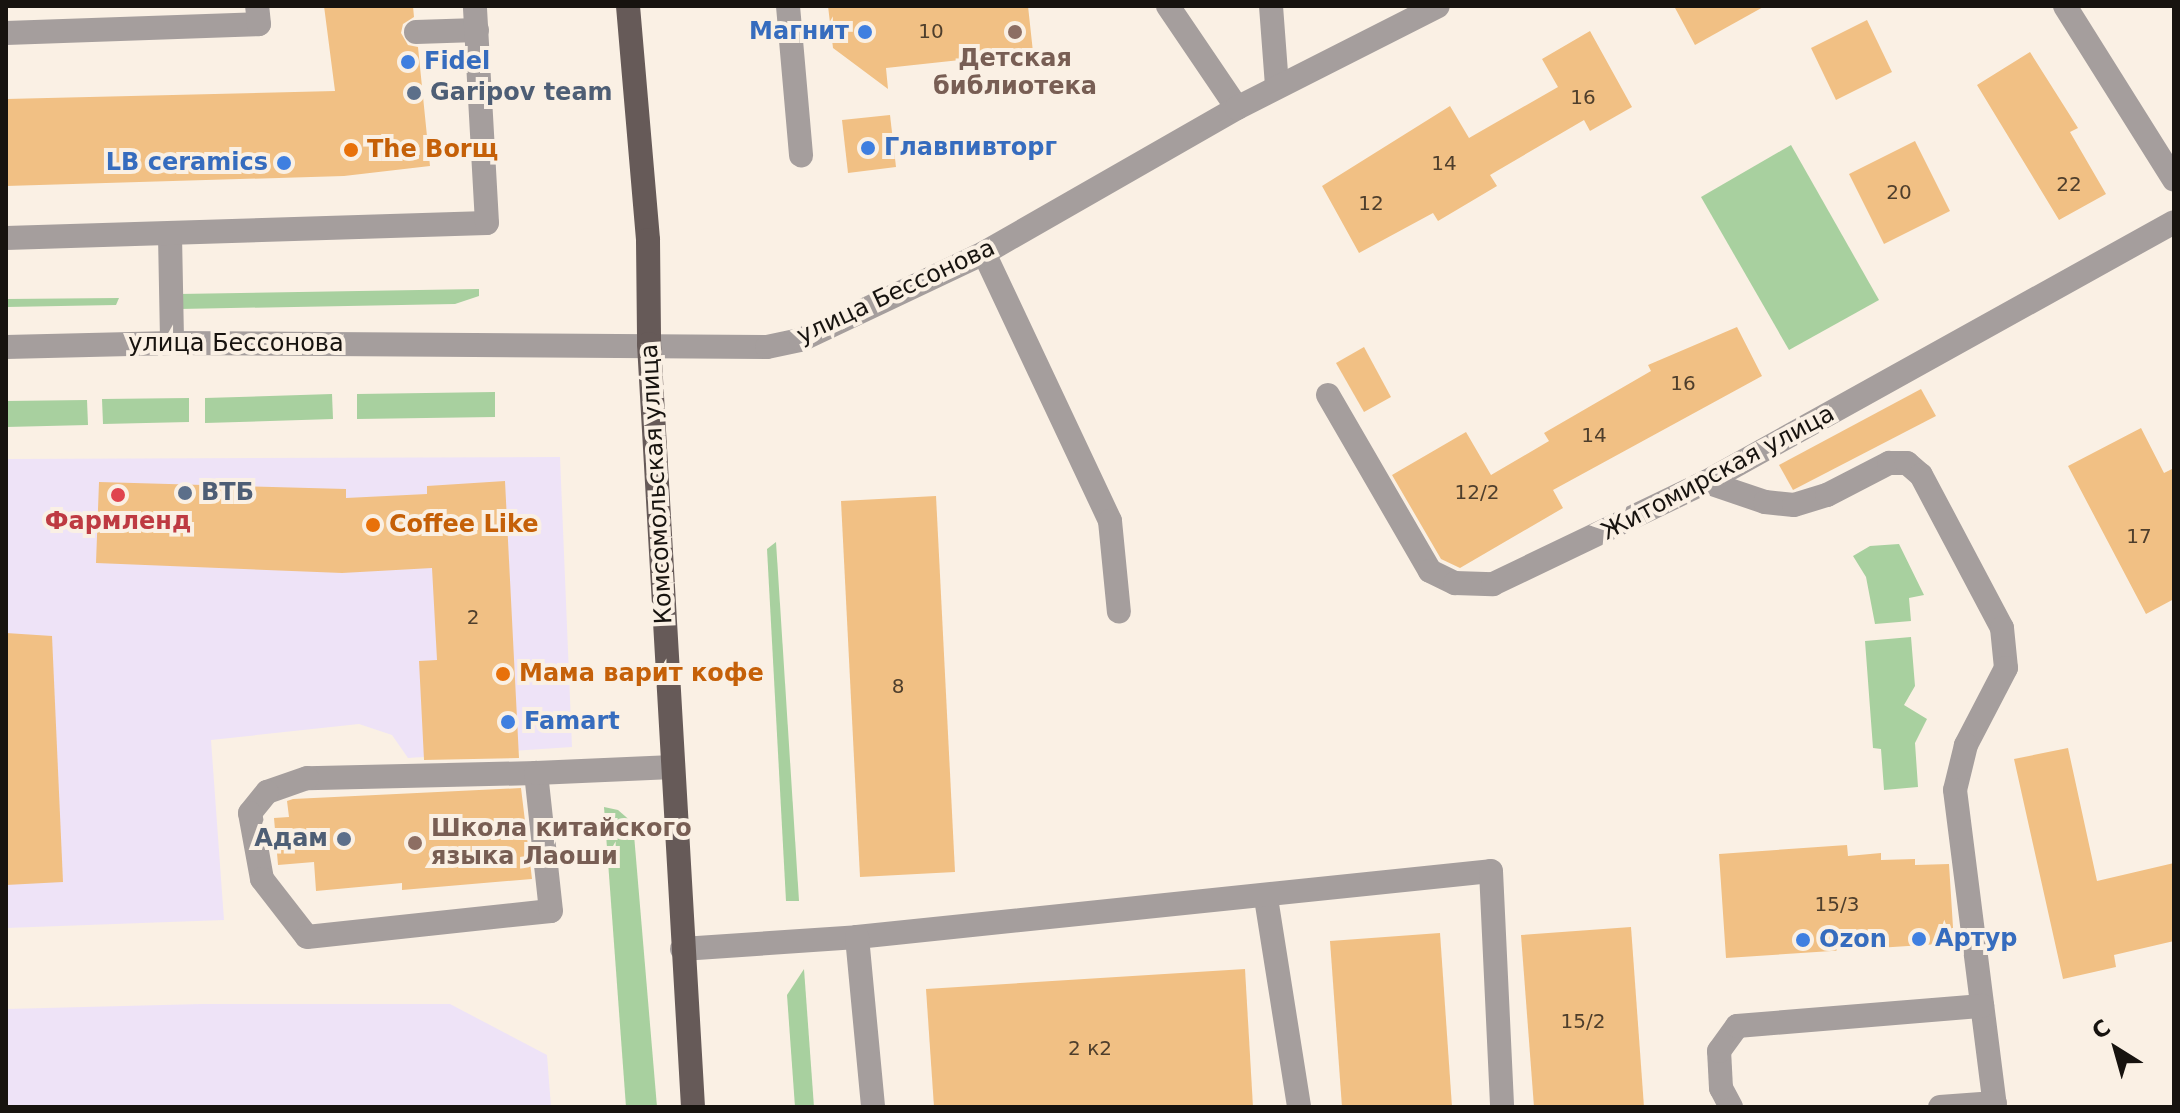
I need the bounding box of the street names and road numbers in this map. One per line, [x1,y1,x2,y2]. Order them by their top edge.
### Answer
street label: улица Бессонова [792,233,1000,351]
street label: улица Бессонова [128,330,344,358]
street label: Комсомольская улица [635,343,679,625]
street label: Житомирская улица [1597,399,1839,547]

